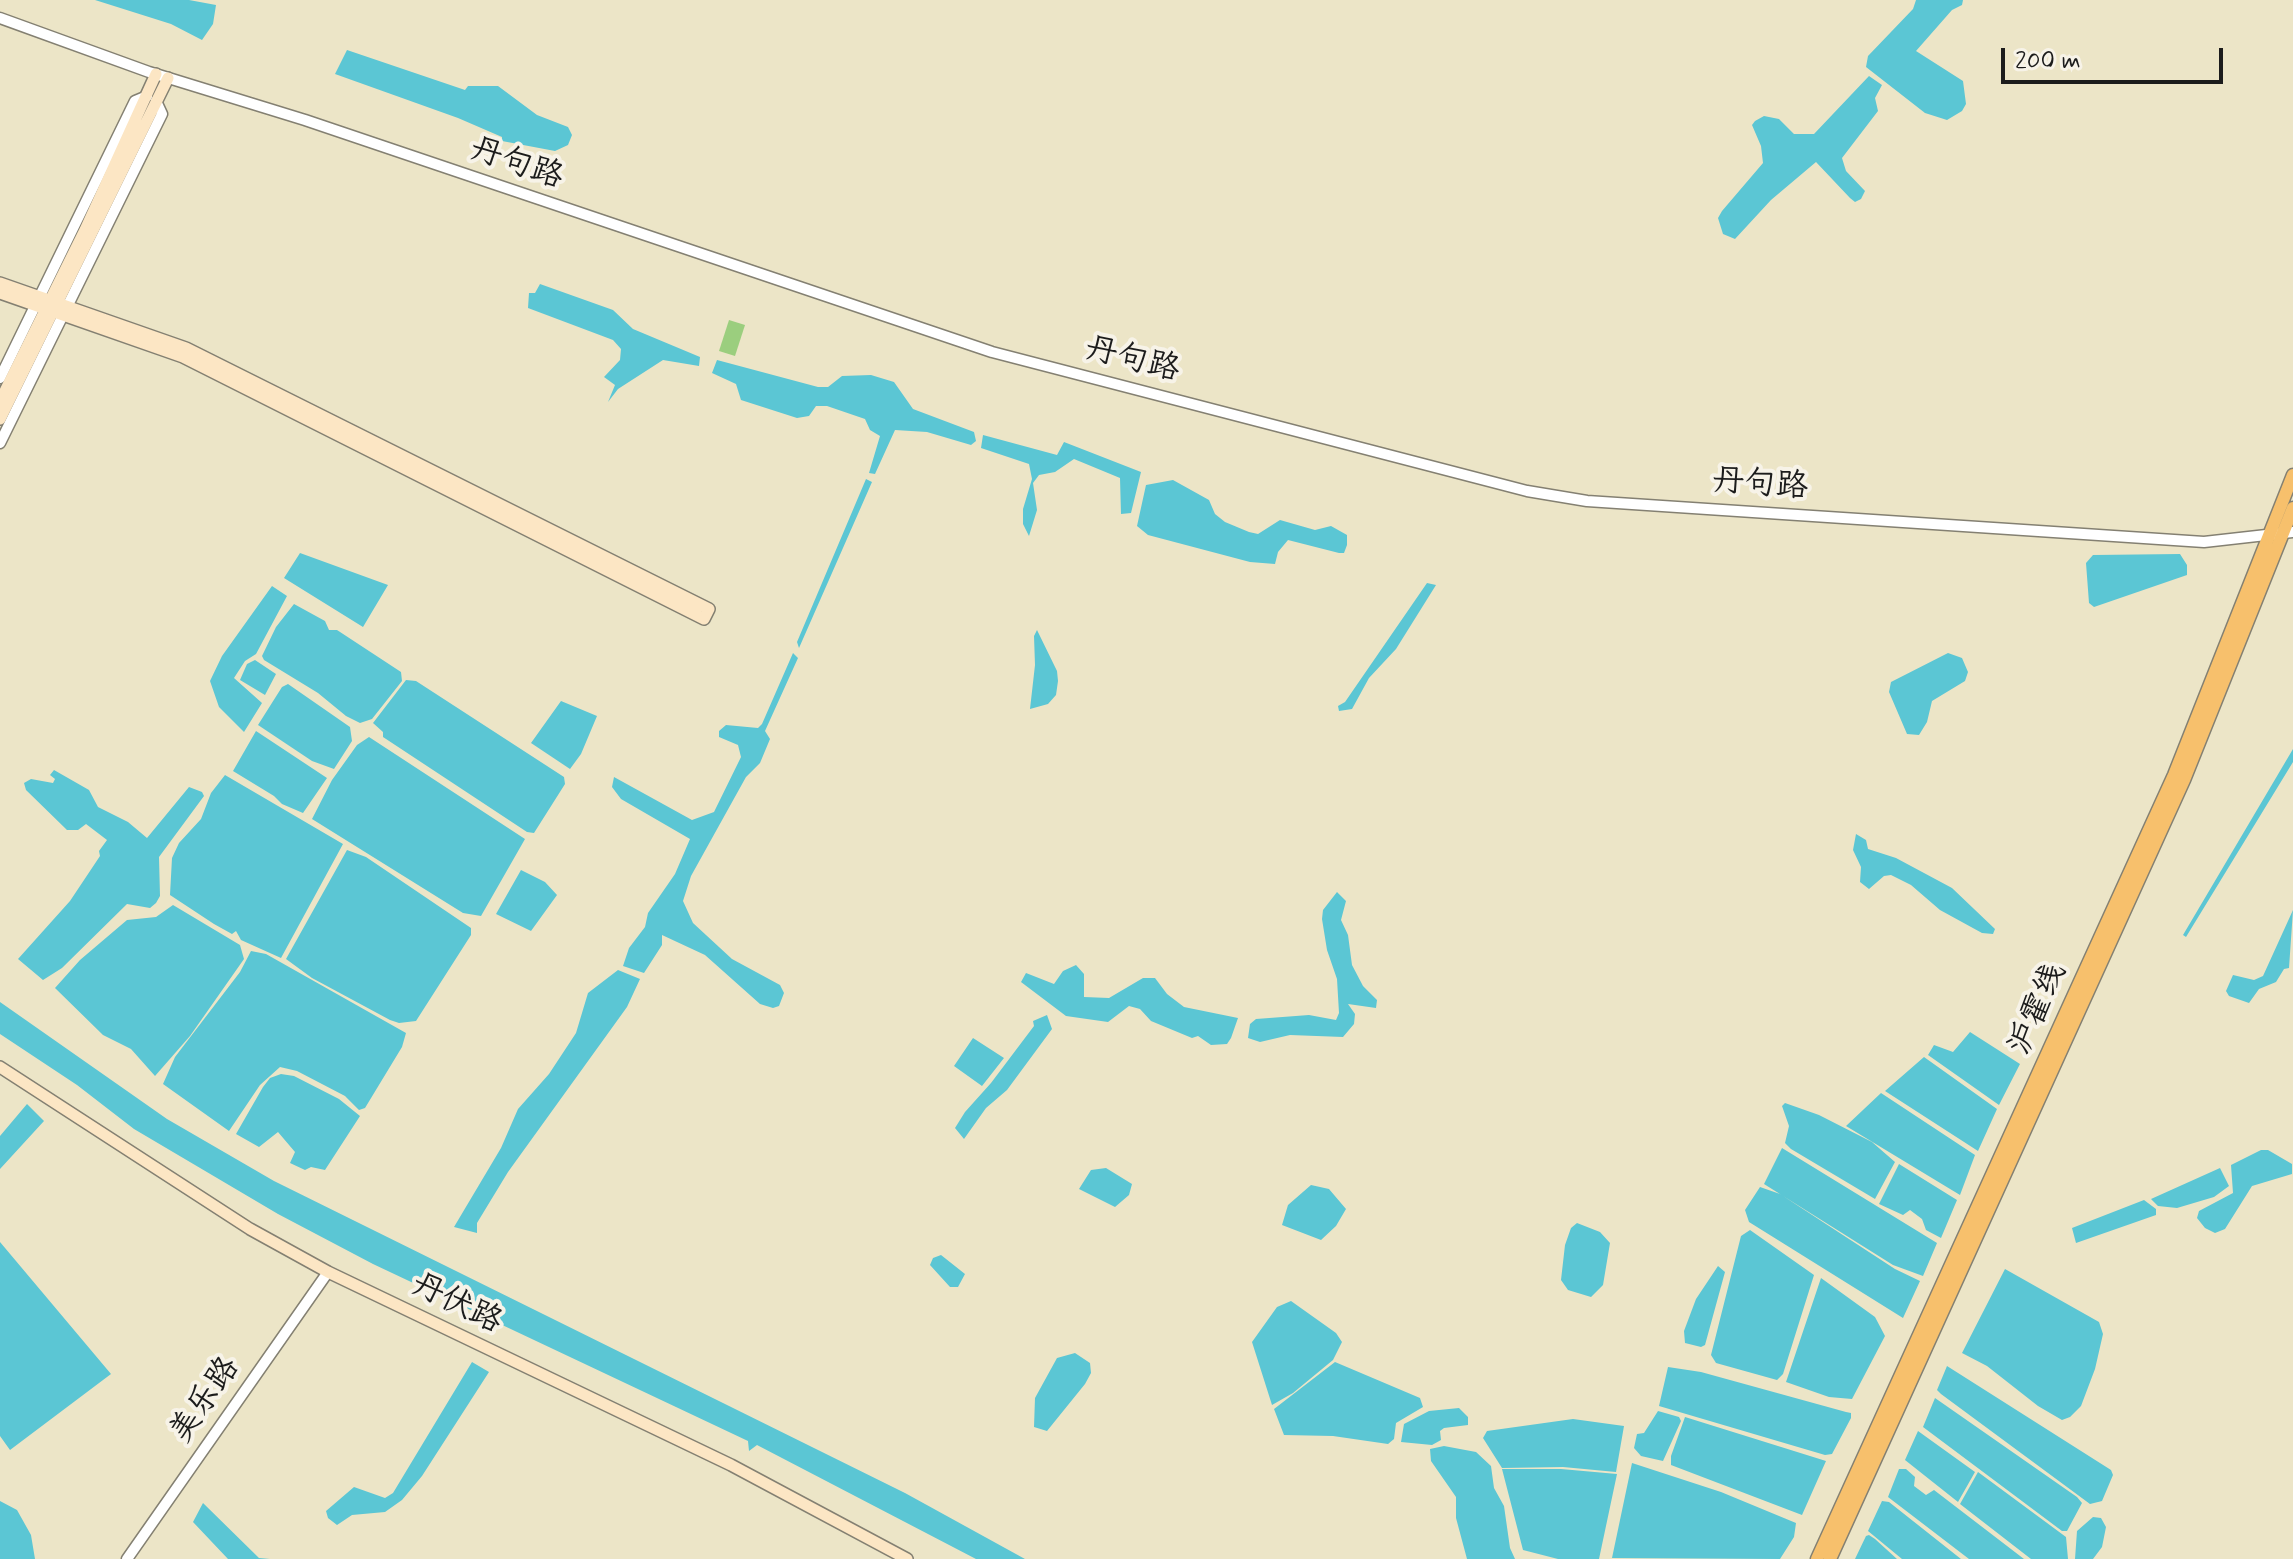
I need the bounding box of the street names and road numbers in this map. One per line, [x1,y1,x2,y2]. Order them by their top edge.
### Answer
street label: 丹句路 [464,131,568,199]
street label: 丹句路 [1081,331,1183,391]
street label: 丹句路 [1711,463,1809,509]
street label: 沪霍线 [2002,958,2076,1062]
street label: 丹伏路 [404,1267,508,1343]
street label: 美乐路 [163,1351,249,1451]

